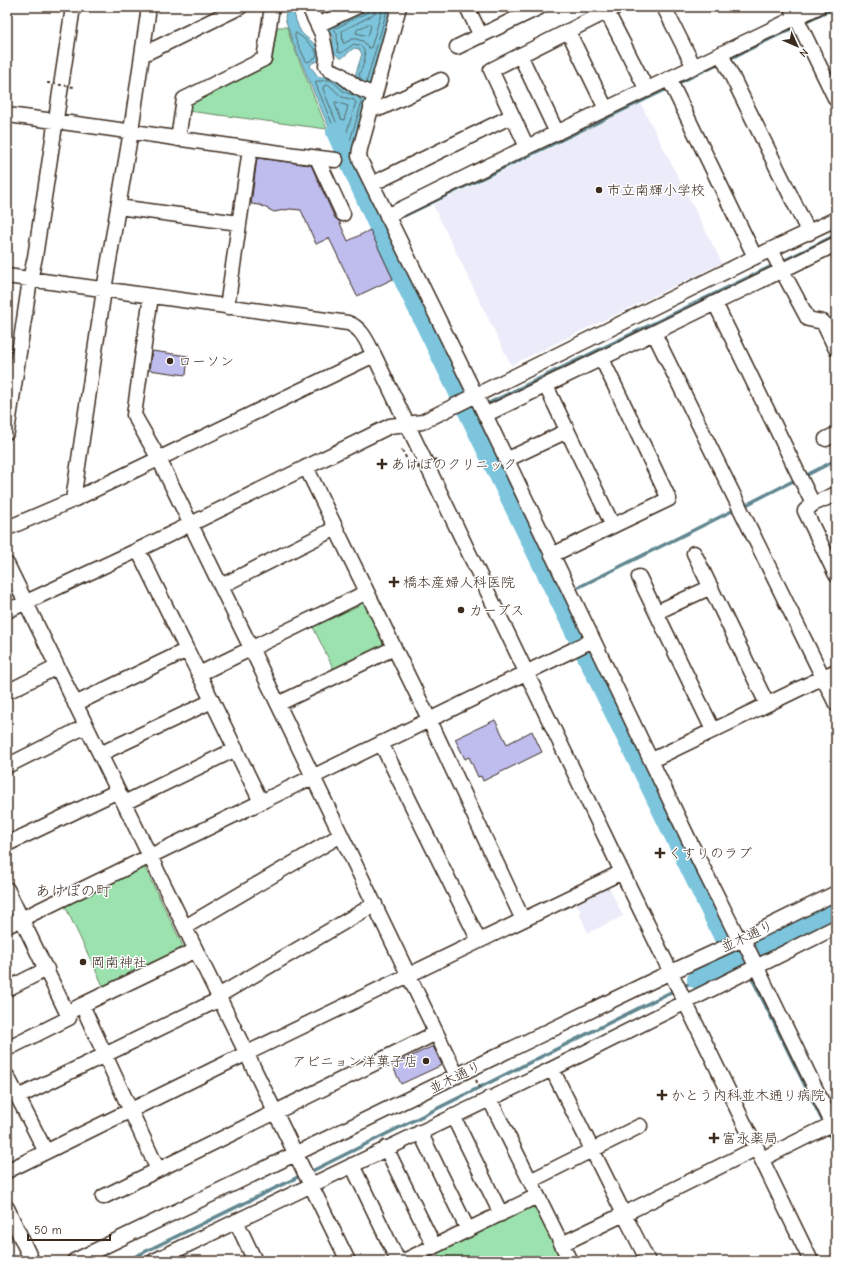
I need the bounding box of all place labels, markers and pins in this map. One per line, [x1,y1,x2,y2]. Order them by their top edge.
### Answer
place label: 市立南輝小学校 [607,182,705,199]
marker: 市立南輝小学校 [594,185,604,195]
place label: ローソン [178,353,234,370]
marker: ローソン [165,356,175,366]
place label: あけぼのクリニック [391,456,517,473]
marker: あけぼのクリニック [376,458,388,470]
place label: 橋本産婦人科医院 [403,574,515,591]
marker: 橋本産婦人科医院 [388,576,400,588]
place label: カーブス [469,602,524,619]
marker: カーブス [456,605,466,615]
place label: くすりのラブ [668,845,752,862]
marker: くすりのラブ [655,848,665,858]
place label: 岡南神社 [91,954,147,971]
marker: 岡南神社 [78,957,88,967]
place label: アビニョン洋菓子店 [292,1053,418,1070]
marker: アビニョン洋菓子店 [421,1056,431,1066]
place label: かとう内科並木通り病院 [671,1087,825,1104]
marker: かとう内科並木通り病院 [656,1089,668,1101]
place label: 富永薬局 [722,1130,778,1147]
marker: 富永薬局 [709,1133,719,1143]

